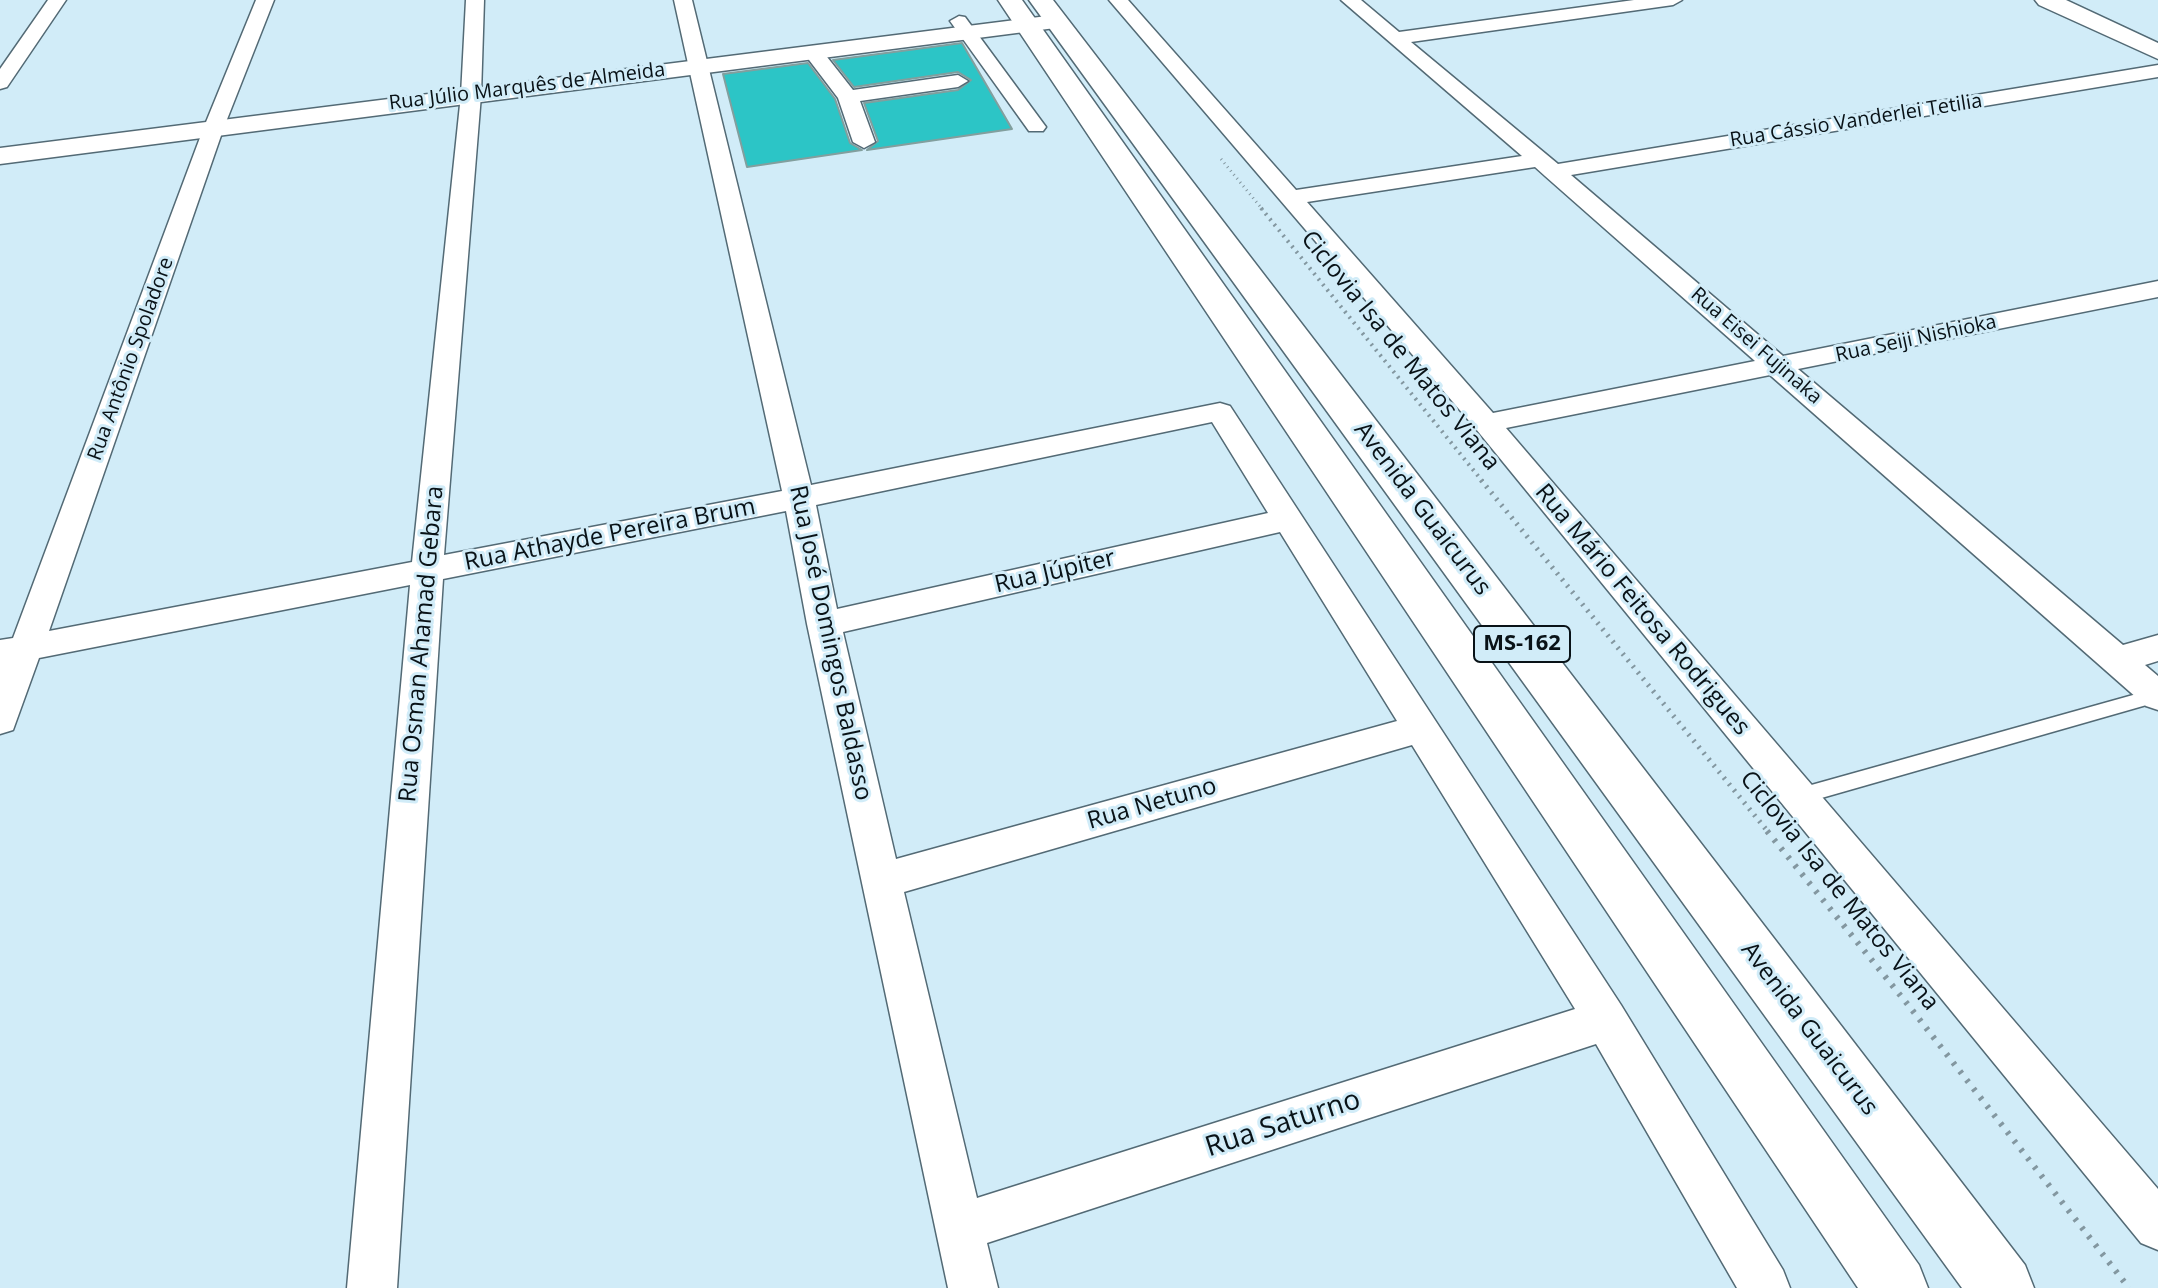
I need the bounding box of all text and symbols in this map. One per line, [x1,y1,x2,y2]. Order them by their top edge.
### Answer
street label: Rua Júlio Marquês de Almeida [388,58,666,116]
street label: Rua Cássio Vanderlei Tetilia [1728,89,1984,153]
street label: Ciclovia Isa de Matos Viana [1294,225,1506,477]
street label: Rua Antônio Spoladore [83,254,179,464]
street label: Rua Eisei Fujinaka [1686,283,1826,409]
street label: Rua Seiji Nishioka [1833,310,1999,368]
street label: Avenida Guaicurus [1347,417,1497,601]
street label: Rua Mário Feitosa Rodrigues [1528,479,1756,741]
street label: Rua José Domingos Baldasso [783,483,877,803]
street label: Rua Osman Ahamad Gebara [394,485,450,803]
street label: Rua Athayde Pereira Brum [462,493,758,577]
street label: Rua Júpiter [992,544,1118,600]
road number: MS-162 [1474,626,1570,662]
street label: Ciclovia Isa de Matos Viana [1733,765,1945,1017]
street label: Rua Netuno [1084,772,1220,836]
street label: Avenida Guaicurus [1734,937,1884,1121]
street label: Rua Saturno [1201,1083,1365,1165]

